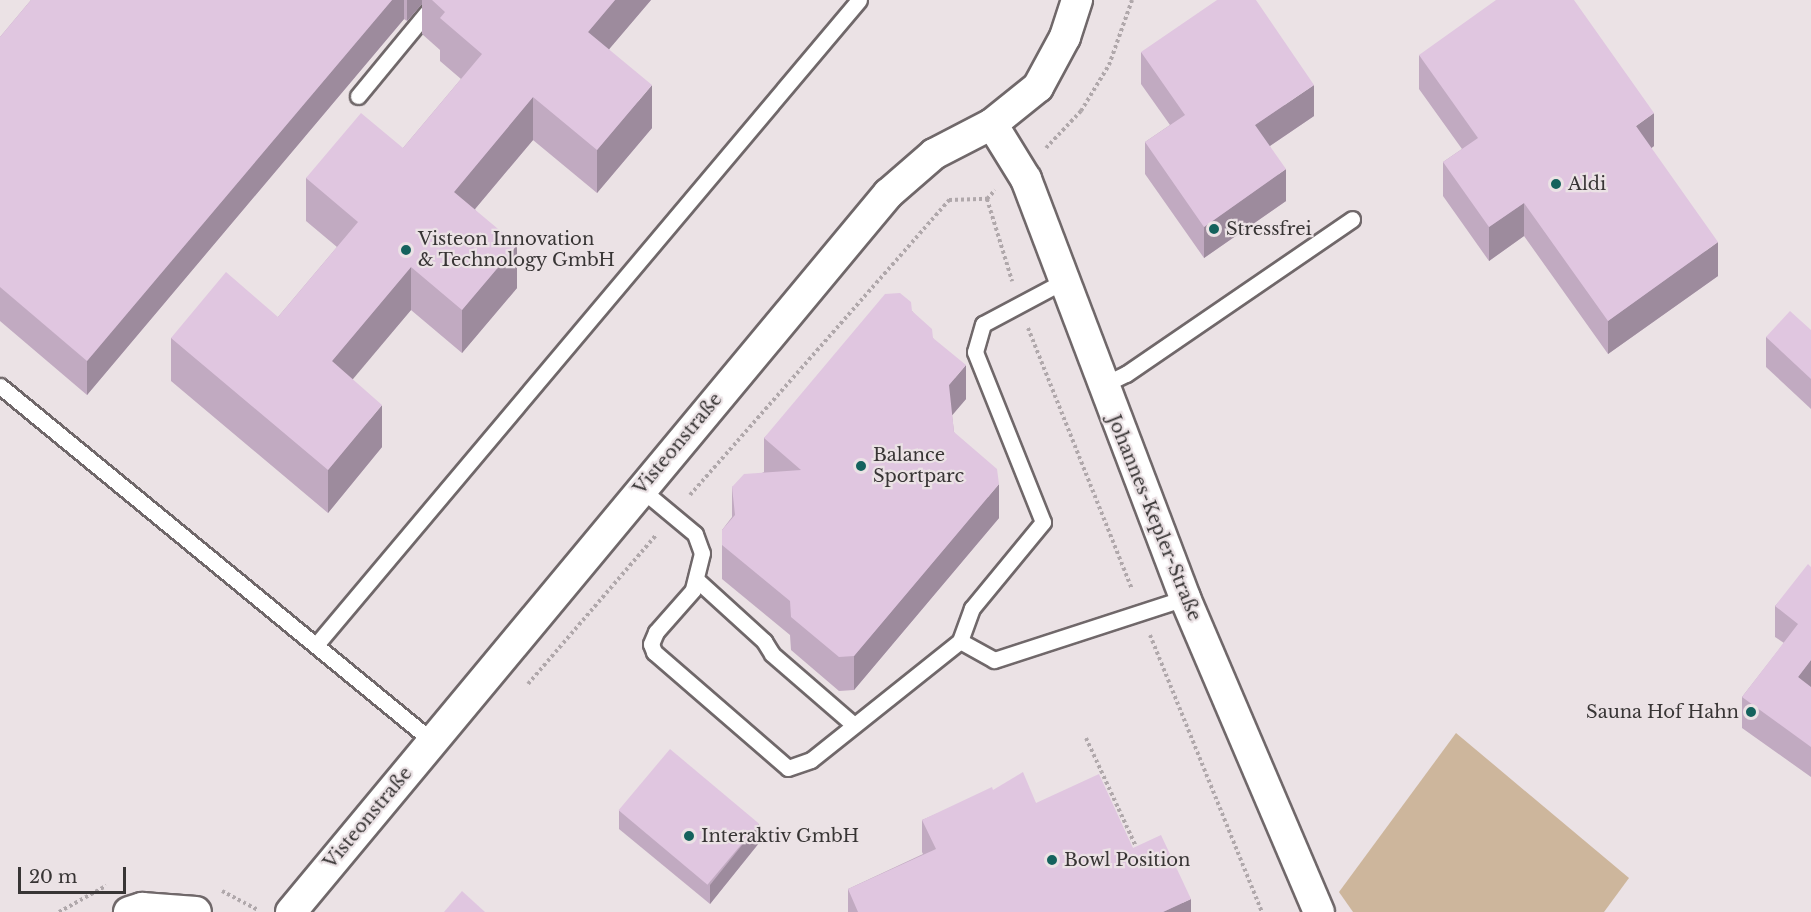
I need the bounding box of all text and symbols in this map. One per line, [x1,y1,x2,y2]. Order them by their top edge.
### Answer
place label: Aldi [1568,173,1606,195]
marker: Aldi [1549,177,1563,191]
place label: Stressfrei [1226,218,1312,240]
marker: Stressfrei [1207,222,1221,236]
place label: Visteon Innovation & Technology GmbH [418,229,616,272]
marker: Visteon Innovation & Technology GmbH [399,243,413,257]
street label: Visteonstraße [629,389,727,499]
street label: Johannes-Kepler-Straße [1103,412,1205,624]
place label: Balance Sportparc [873,445,964,488]
marker: Balance Sportparc [854,459,868,473]
place label: Sauna Hof Hahn [1586,701,1739,723]
marker: Sauna Hof Hahn [1744,705,1758,719]
street label: Visteonstraße [319,763,417,873]
place label: Interaktiv GmbH [701,825,860,847]
marker: Interaktiv GmbH [682,829,696,843]
place label: Bowl Position [1064,849,1190,871]
marker: Bowl Position [1045,853,1059,867]
scale bar [21,855,129,893]
text: 20 m [29,866,77,888]

